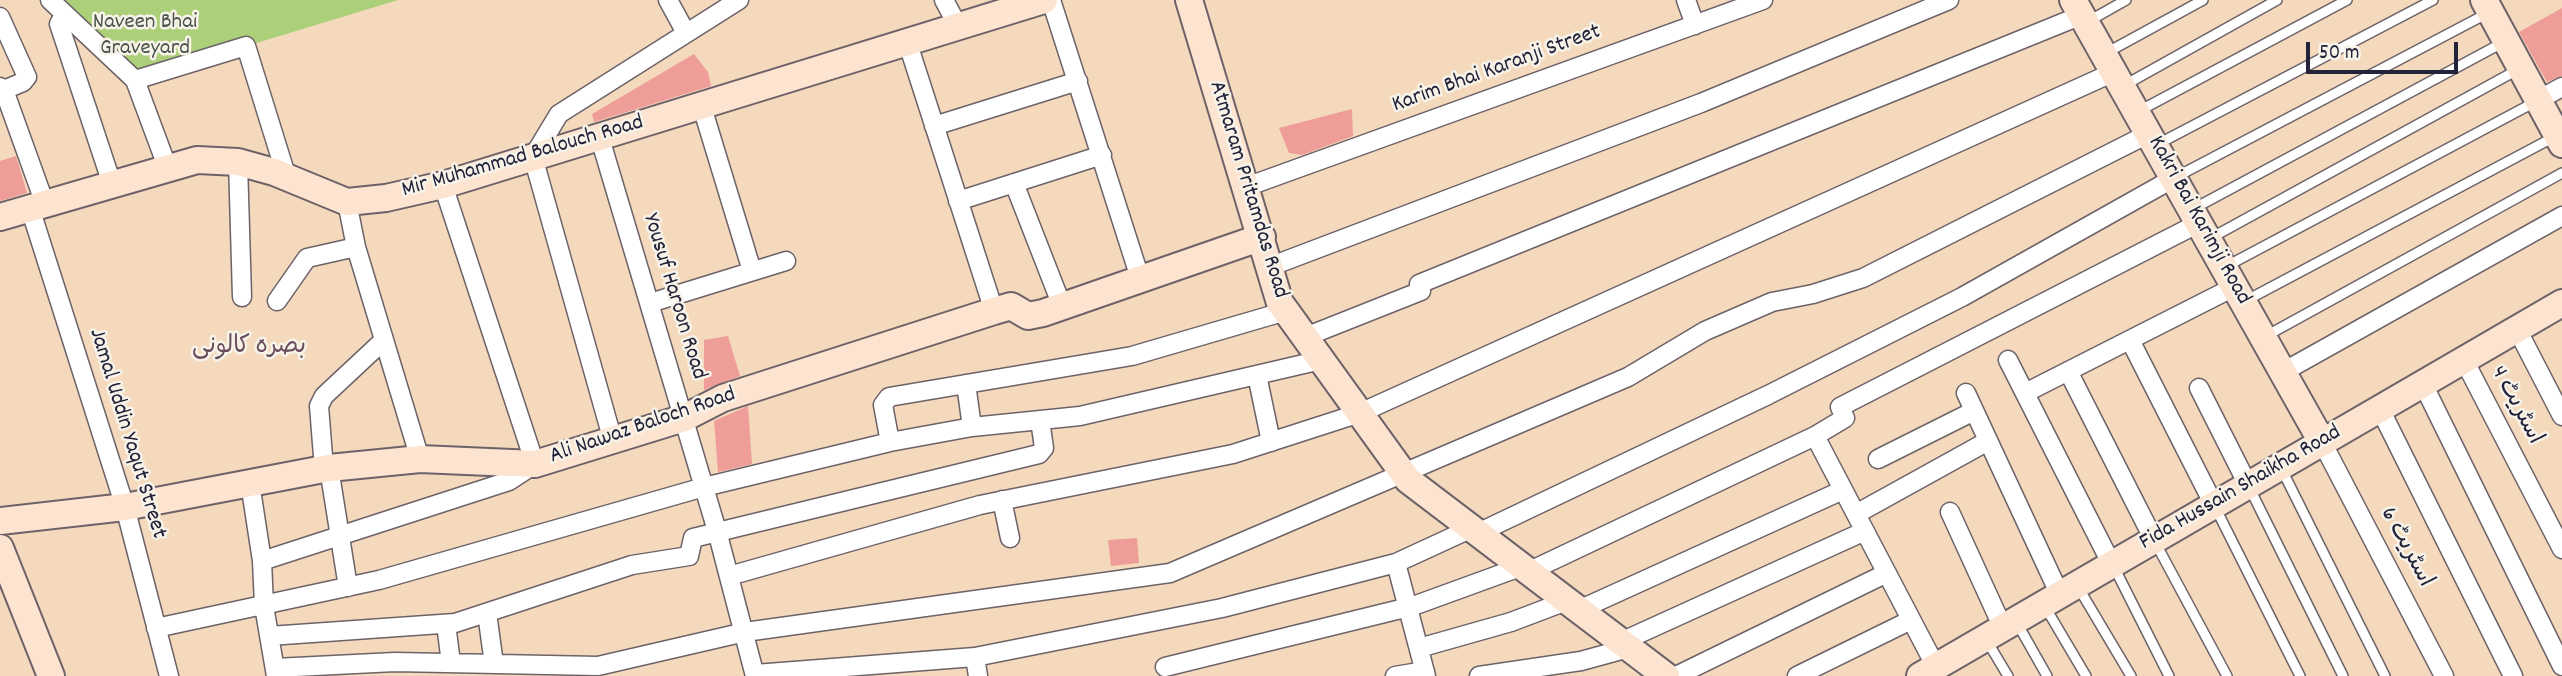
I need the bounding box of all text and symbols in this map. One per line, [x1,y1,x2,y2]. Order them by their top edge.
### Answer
park label: Naveen Bhai Graveyard [93,10,197,64]
street label: Karim Bhai Karanji Street [1389,19,1605,121]
scale bar [2310,28,2462,72]
text: 50 m [2319,39,2359,69]
street label: Atmaram Pritamdas Road [1201,78,1293,302]
street label: Mir Muhammad Balouch Road [399,110,647,206]
street label: Kakri Bai Karimji Road [2140,132,2256,310]
street label: Yousuf Haroon Road [635,211,711,383]
street label: Jamal Uddin Yaqut Street [81,326,171,542]
district label: بصرہ کالونی [192,335,306,363]
street label: اسٹریٹ 4 [2483,362,2547,450]
street label: Ali Nawaz Baloch Road [546,382,740,472]
street label: Fida Hussain Shaikha Road [2135,420,2347,558]
street label: اسٹریٹ 6 [2372,503,2438,593]

